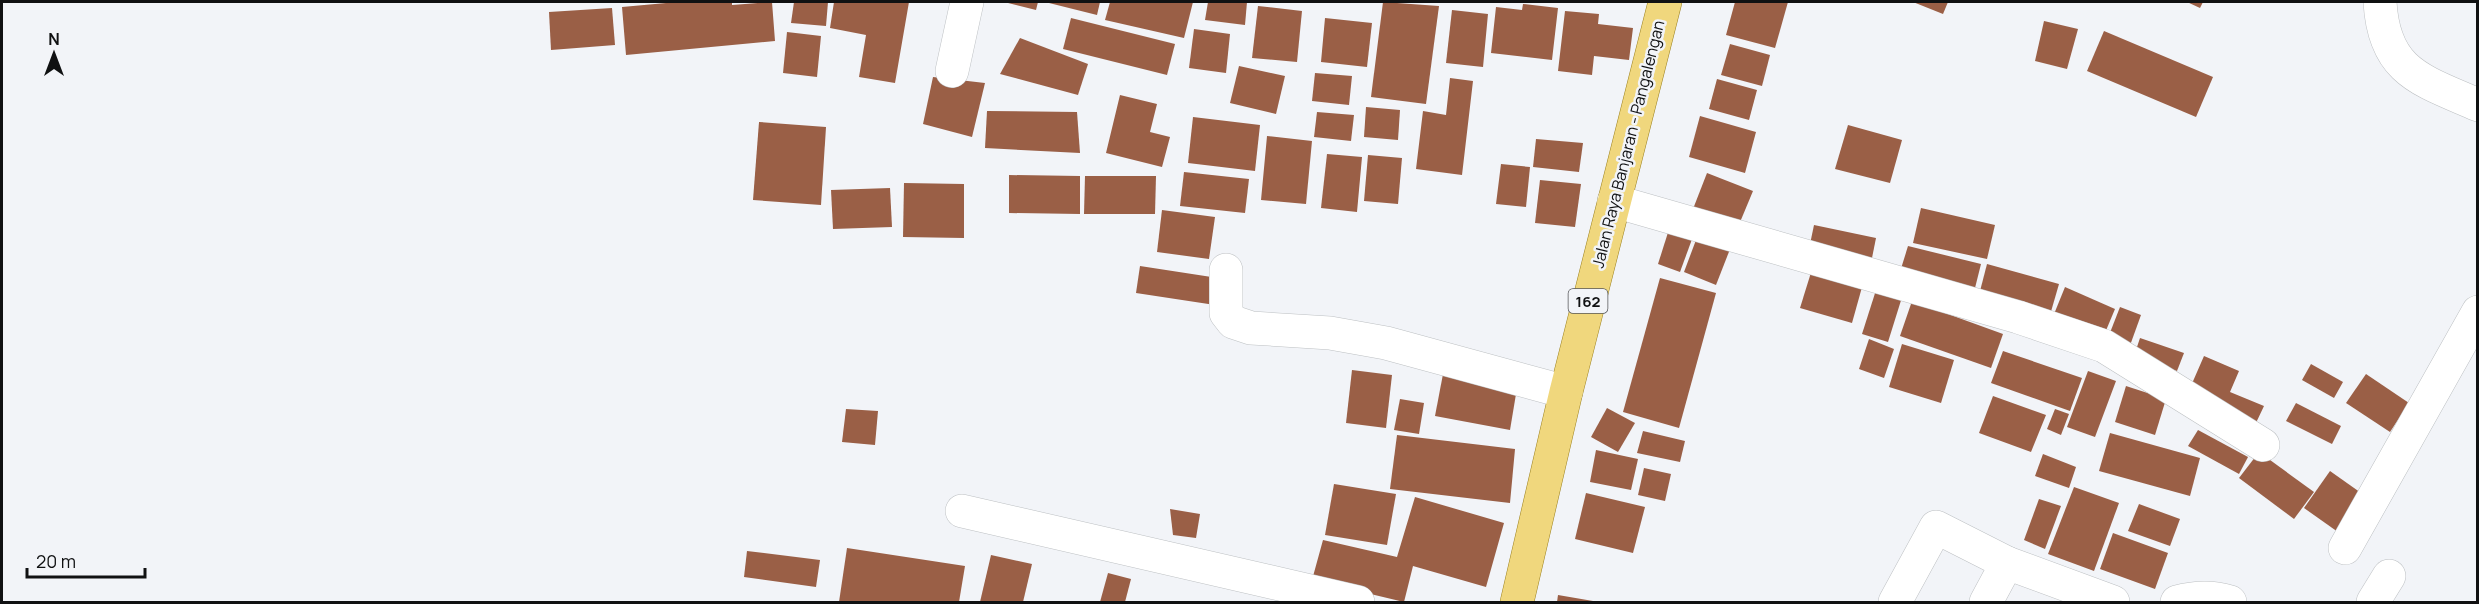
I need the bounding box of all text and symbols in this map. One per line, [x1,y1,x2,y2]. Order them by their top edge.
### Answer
street label: Jalan Raya Banjaran - Pangalengan [1587,18,1669,270]
north arrow [24,24,84,84]
text: N [48,28,60,50]
road number: 162 [1568,289,1608,313]
scale bar [27,541,146,579]
text: 20 m [36,549,76,573]

